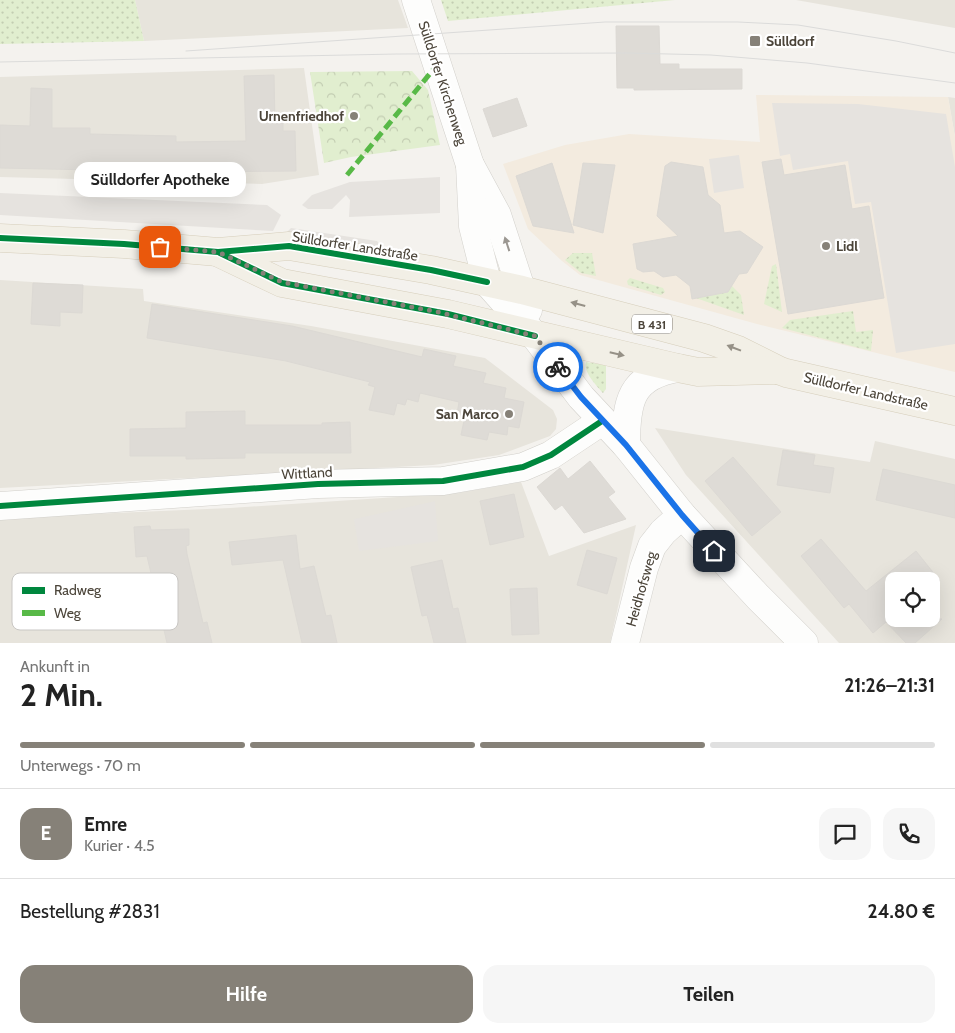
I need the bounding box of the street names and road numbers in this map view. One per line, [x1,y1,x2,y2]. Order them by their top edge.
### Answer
street label: Sülldorfer Kirchenweg [414,19,472,148]
street label: Sülldorfer Landstraße [291,227,419,265]
road number: B 431 [632,314,672,334]
street label: Sülldorfer Landstraße [802,368,930,414]
street label: Wittland [281,463,333,483]
street label: Heidhofsweg [622,548,661,629]

